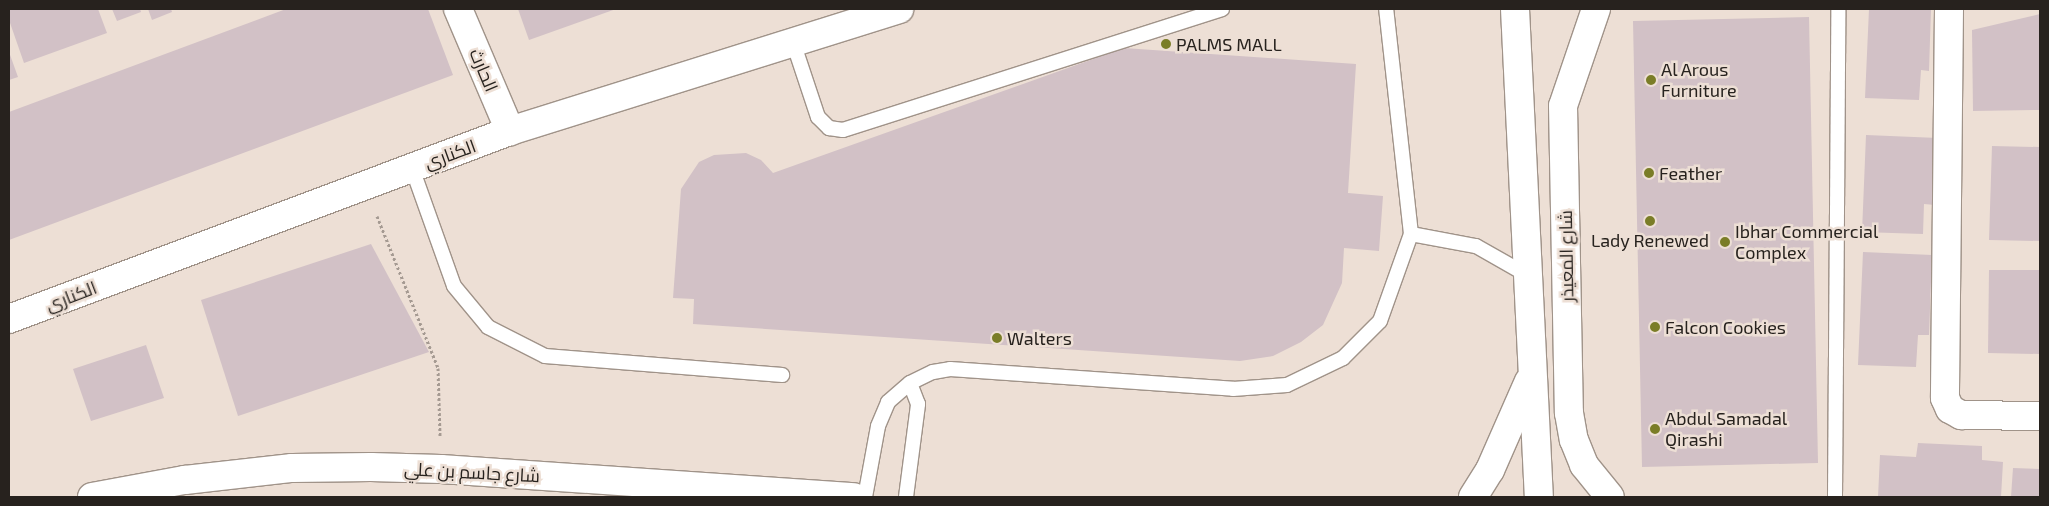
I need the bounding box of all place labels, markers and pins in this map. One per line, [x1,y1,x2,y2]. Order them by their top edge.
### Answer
place label: PALMS MALL [1176,33,1282,55]
marker: PALMS MALL [1160,38,1172,50]
place label: Al Arous Furniture [1661,59,1737,102]
marker: Al Arous Furniture [1645,74,1657,86]
place label: Feather [1659,162,1722,184]
marker: Feather [1643,167,1655,179]
marker: Lady Renewed [1644,215,1656,227]
place label: Ibhar Commercial Complex [1735,221,1879,264]
place label: Lady Renewed [1591,229,1709,251]
marker: Ibhar Commercial Complex [1719,236,1731,248]
place label: Falcon Cookies [1665,316,1786,338]
marker: Falcon Cookies [1649,321,1661,333]
place label: Walters [1007,327,1072,349]
marker: Walters [991,332,1003,344]
place label: Abdul Samadal Qirashi [1665,408,1788,450]
marker: Abdul Samadal Qirashi [1649,423,1661,435]

